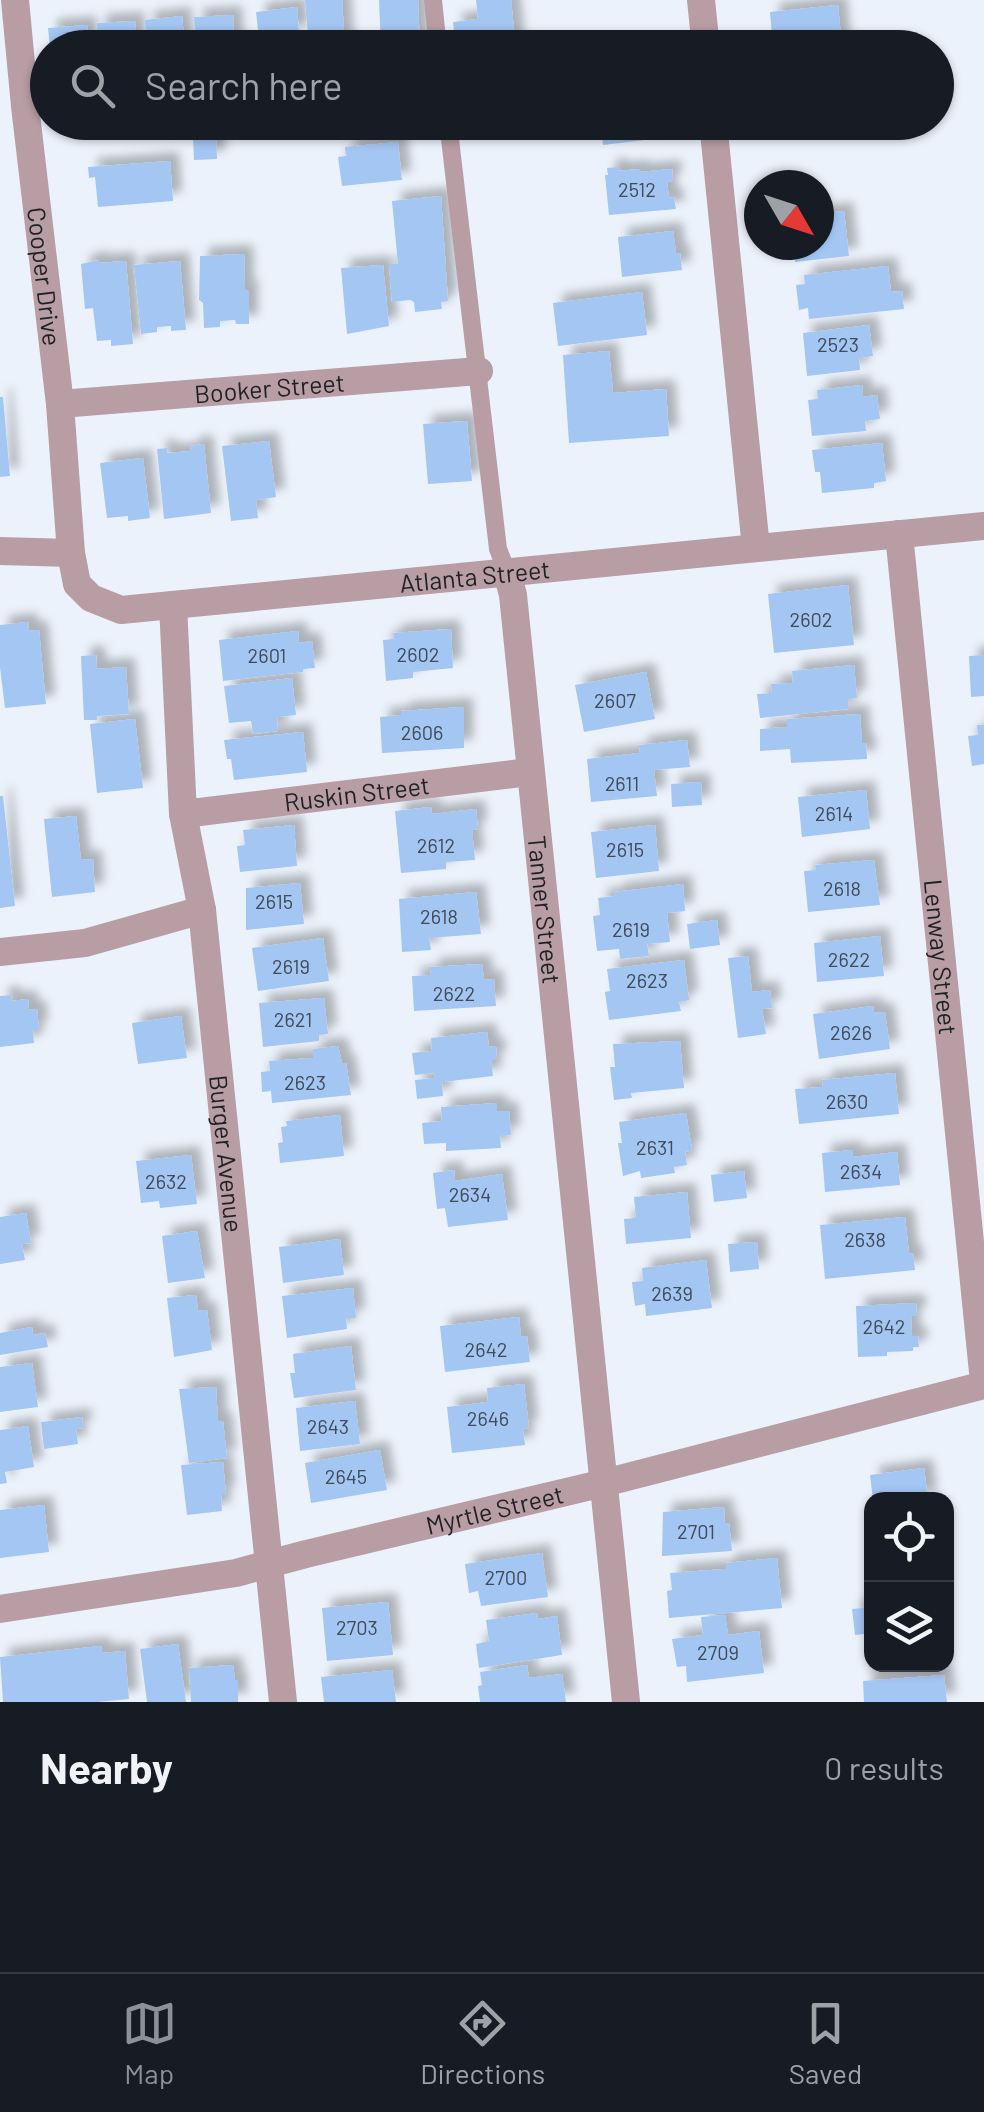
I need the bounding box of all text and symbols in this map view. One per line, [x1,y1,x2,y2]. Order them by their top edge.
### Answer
search box [30,30,954,140]
icon: search [65,58,120,113]
text: Search here [145,62,343,108]
north arrow [744,170,834,260]
house number: 2512 [618,177,656,201]
street label: Cooper Drive [22,205,68,347]
house number: 2523 [817,332,859,356]
street label: Booker Street [193,367,346,408]
street label: Atlanta Street [398,553,551,598]
house number: 2602 [789,607,833,631]
house number: 2602 [396,642,440,666]
house number: 2601 [248,643,286,667]
house number: 2607 [594,688,636,712]
house number: 2606 [401,720,443,744]
street label: Ruskin Street [282,769,431,817]
house number: 2611 [605,771,639,795]
house number: 2614 [815,801,853,825]
house number: 2612 [417,833,455,857]
street label: Tanner Street [523,834,568,985]
house number: 2615 [606,837,644,861]
house number: 2618 [823,876,861,900]
street label: Lenway Street [919,878,964,1036]
house number: 2615 [255,889,293,913]
house number: 2618 [420,904,458,928]
house number: 2619 [612,917,650,941]
house number: 2622 [828,947,870,971]
house number: 2619 [272,954,310,978]
house number: 2623 [626,968,668,992]
house number: 2622 [433,981,475,1005]
house number: 2621 [274,1007,312,1031]
house number: 2626 [830,1020,872,1044]
house number: 2623 [284,1070,326,1094]
street label: Burger Avenue [204,1074,250,1234]
house number: 2630 [826,1089,868,1113]
house number: 2631 [636,1135,674,1159]
house number: 2634 [840,1159,882,1183]
house number: 2632 [145,1169,187,1193]
house number: 2634 [449,1182,491,1206]
house number: 2638 [844,1227,886,1251]
house number: 2639 [651,1281,693,1305]
house number: 2642 [863,1314,905,1338]
house number: 2642 [465,1337,507,1361]
house number: 2646 [467,1406,509,1430]
house number: 2643 [307,1414,349,1438]
house number: 2645 [325,1464,367,1488]
street label: Myrtle Street [423,1478,566,1540]
map controls [864,1492,954,1672]
button: locate [864,1492,954,1582]
house number: 2701 [677,1519,715,1543]
house number: 2700 [485,1565,527,1589]
button: layers [864,1582,954,1672]
house number: 2703 [336,1615,378,1639]
house number: 2709 [697,1640,739,1664]
text: Nearby [40,1742,173,1792]
text: 0 results [824,1748,944,1786]
tab: Map [122,1996,177,2090]
tab: Directions [420,1996,545,2090]
tab: Saved [789,1996,862,2090]

